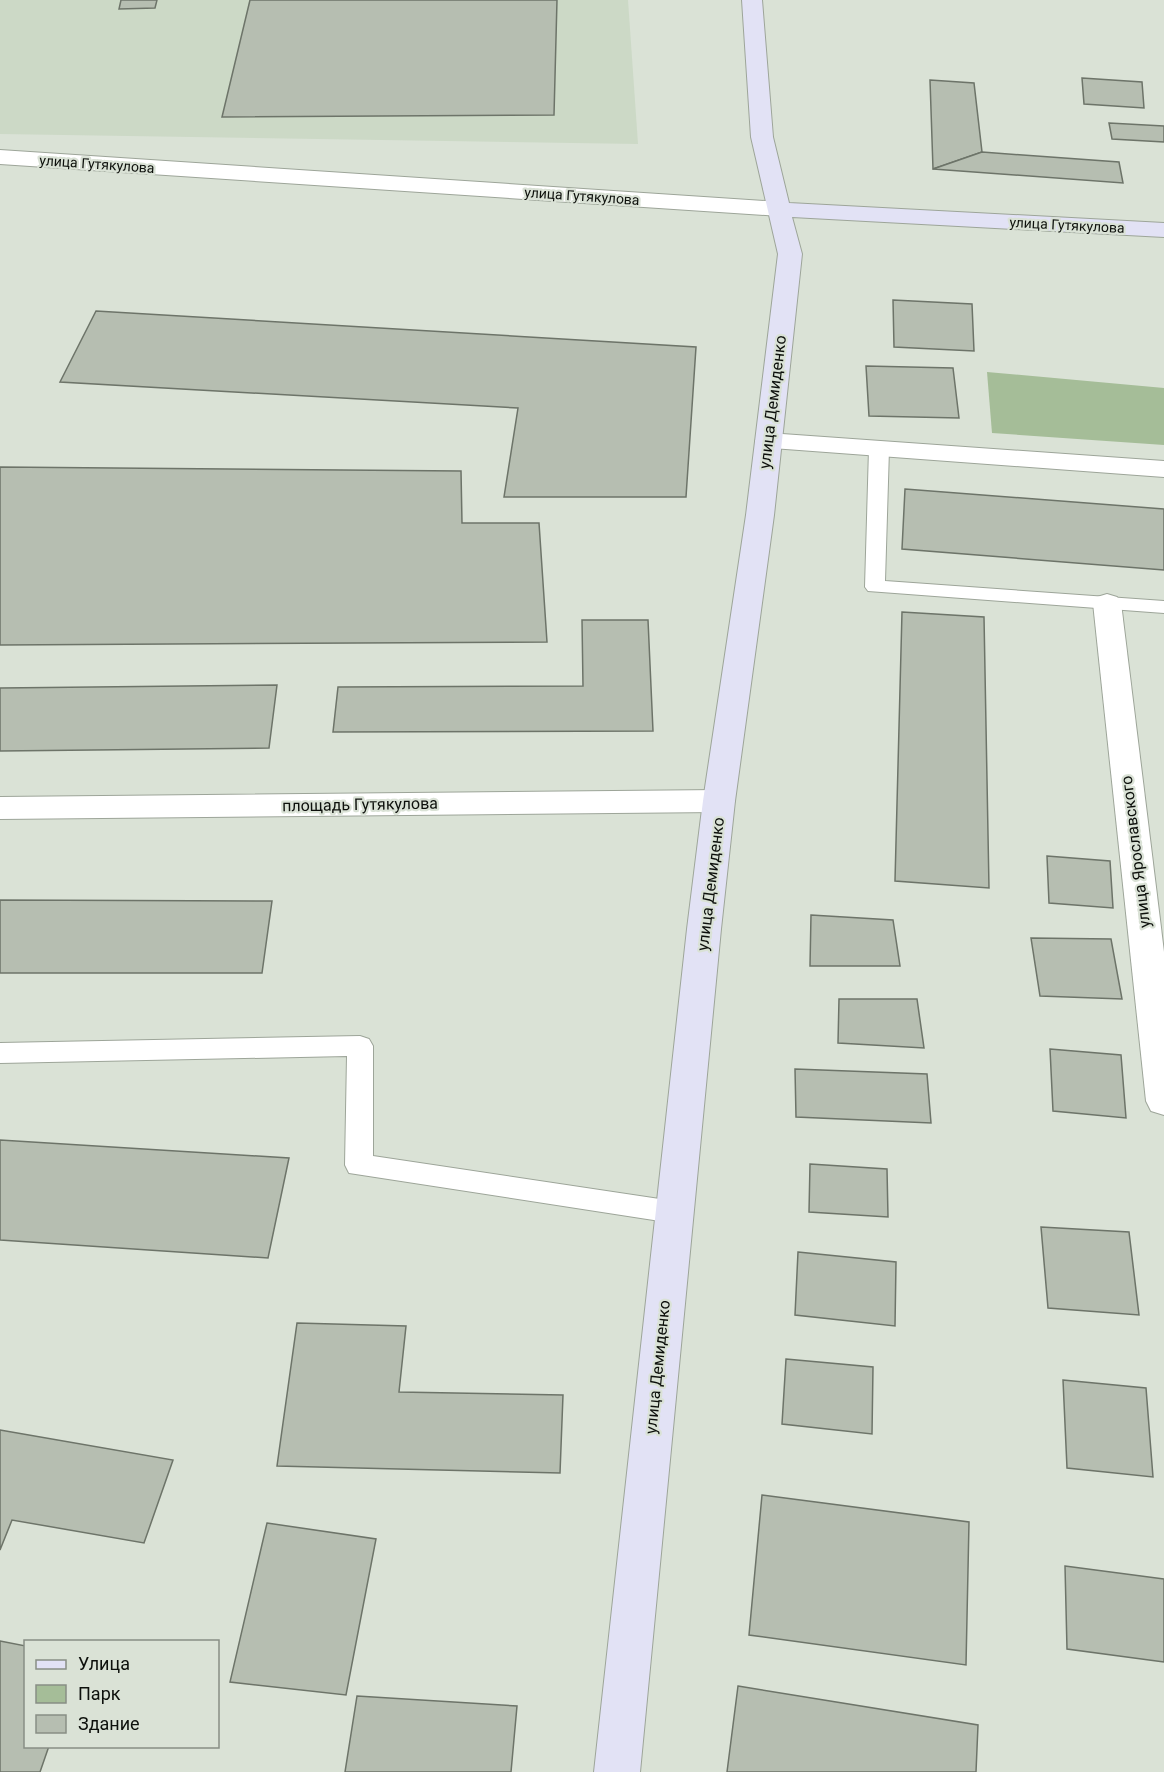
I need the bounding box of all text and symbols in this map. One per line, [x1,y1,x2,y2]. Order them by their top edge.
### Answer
street label: улица Гутякулова [39,152,155,176]
street label: улица Гутякулова [524,184,640,208]
street label: улица Гутякулова [1009,214,1125,236]
street label: улица Демиденко [755,334,790,470]
street label: улица Ярославского [1117,775,1154,929]
street label: площадь Гутякулова [282,794,438,815]
street label: улица Демиденко [693,816,728,952]
street label: улица Демиденко [641,1299,674,1435]
legend [24,1640,219,1748]
text: Улица [78,1653,130,1674]
text: Парк [78,1683,121,1704]
text: Здание [78,1713,140,1734]

